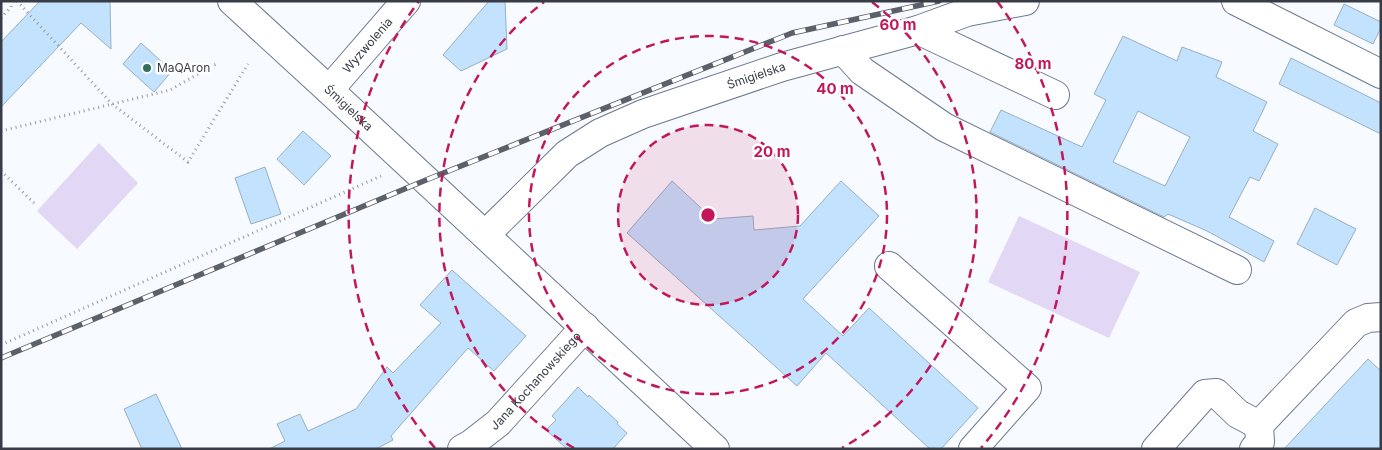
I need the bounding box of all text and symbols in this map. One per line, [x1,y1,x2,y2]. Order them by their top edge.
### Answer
street label: Wyzwolenia [339,14,395,76]
text: 60 m [879,15,917,34]
text: 80 m [1014,54,1052,73]
street label: Śmigielska [725,58,787,92]
place label: MaQAron [157,60,210,75]
marker: MaQAron [141,62,153,74]
text: 40 m [816,79,854,98]
street label: Śmigielska [321,81,376,134]
text: 20 m [754,142,790,161]
centre of rings [699,206,717,224]
street label: Jana Kochanowskiego [487,328,584,433]

